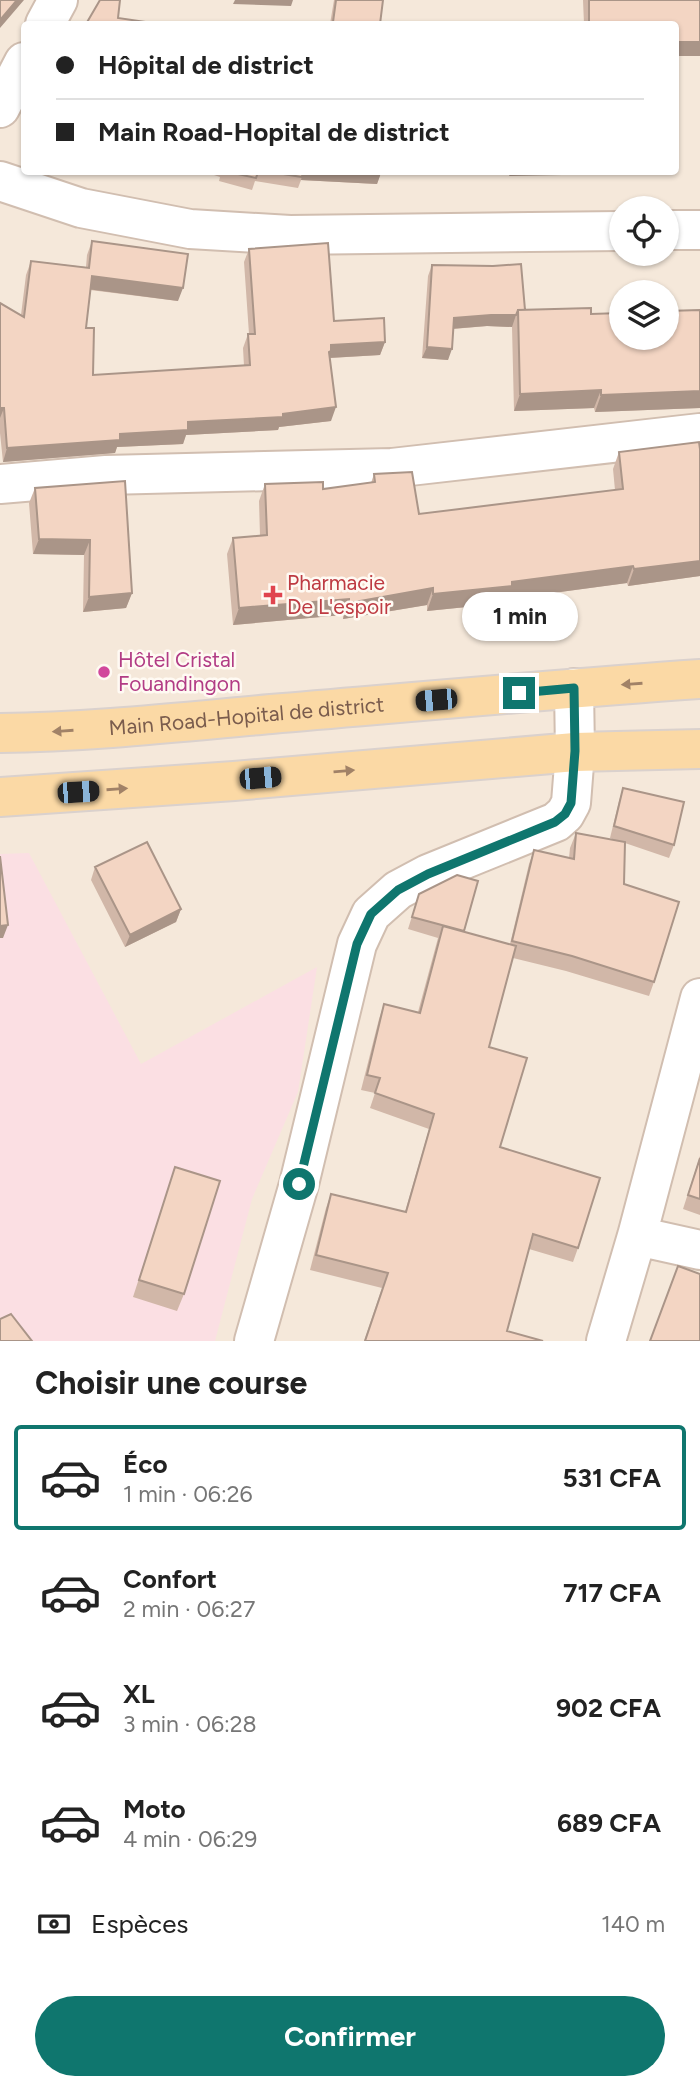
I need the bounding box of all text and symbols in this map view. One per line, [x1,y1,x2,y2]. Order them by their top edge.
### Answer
text: Hôpital de district [98,49,314,81]
text: Main Road-Hopital de district [98,116,450,148]
map controls [609,196,679,350]
button: locate [609,196,679,266]
button: layers [609,280,679,350]
place label: Pharmacie De L'espoir [287,570,391,619]
marker: Pharmacie De L'espoir [265,587,281,603]
callout: 1 min [461,592,577,640]
text: 1 min [493,602,547,630]
place label: Hôtel Cristal Fouandingon [118,647,241,696]
marker: Hôtel Cristal Fouandingon [96,664,112,680]
route end [503,677,535,709]
one-way arrow [621,679,643,690]
car [415,688,458,712]
street label: Main Road-Hopital de district [108,691,385,740]
one-way arrow [52,726,74,737]
one-way arrow [333,765,355,776]
car [239,766,282,790]
car [57,780,100,804]
one-way arrow [106,783,128,794]
route start [283,1168,315,1200]
text: Choisir une course [35,1364,307,1402]
icon: car [39,1446,102,1509]
text: Éco [123,1448,168,1480]
text: 531 CFA [562,1462,661,1494]
text: 1 min · 06:26 [123,1480,253,1508]
icon: car [39,1561,102,1624]
text: Confort [123,1563,217,1595]
text: 717 CFA [563,1577,661,1609]
text: 2 min · 06:27 [123,1595,255,1623]
icon: car [39,1676,102,1739]
text: XL [123,1678,155,1710]
text: 902 CFA [556,1692,661,1724]
text: 3 min · 06:28 [123,1710,257,1738]
icon: car [39,1791,102,1854]
text: Moto [123,1793,186,1825]
text: 689 CFA [557,1807,661,1839]
text: 4 min · 06:29 [123,1825,257,1853]
icon: cash [35,1905,73,1943]
text: Espèces [91,1908,188,1940]
text: 140 m [601,1910,665,1938]
button: Confirmer [35,1996,665,2076]

